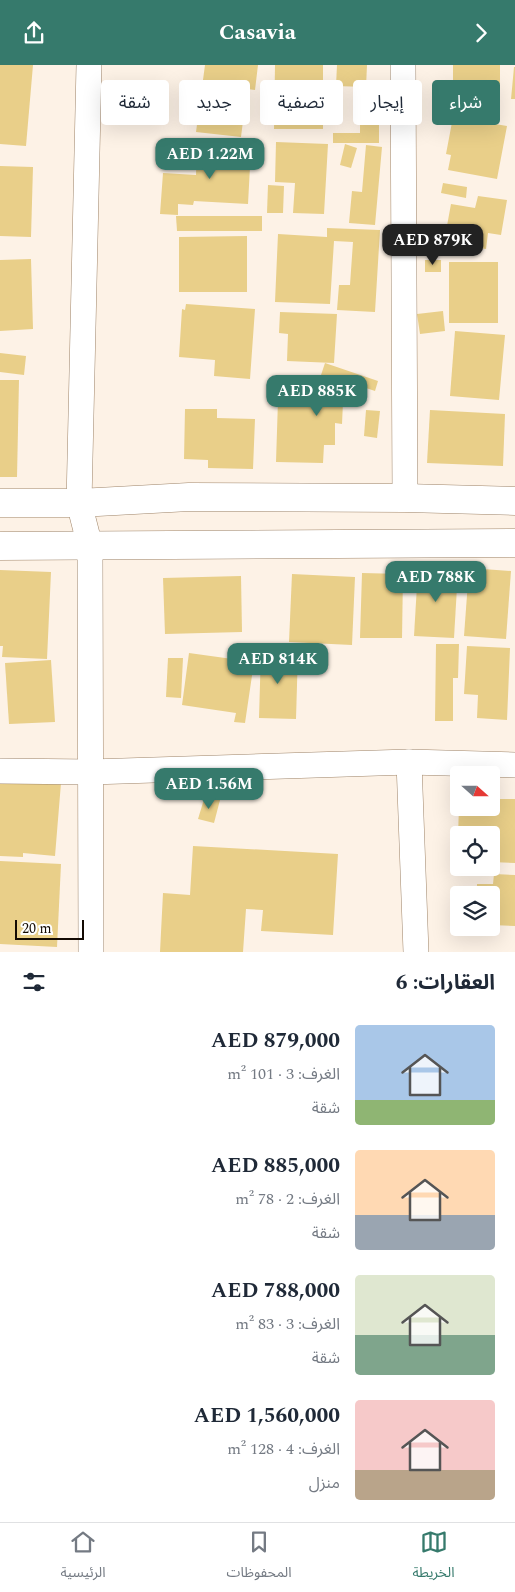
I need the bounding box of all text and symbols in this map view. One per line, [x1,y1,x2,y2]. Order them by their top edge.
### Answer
text: Casavia [219,16,296,49]
icon: share [20,19,48,47]
icon: forward [467,19,495,47]
chip: شقة [101,80,169,125]
chip: جديد [179,80,250,125]
chip: تصفية [260,80,343,125]
chip: إيجار [353,80,422,125]
chip: شراء [432,80,500,125]
pin: AED 1.22M [153,137,267,180]
text: AED 1.22M [166,142,254,166]
pin: AED 879K [381,223,485,266]
text: AED 879K [393,228,473,252]
pin: AED 885K [265,375,369,417]
text: AED 885K [277,379,357,403]
pin: AED 788K [384,561,488,603]
text: AED 788K [396,565,476,589]
pin: AED 814K [226,643,330,685]
text: AED 814K [238,647,318,671]
north arrow [450,766,500,816]
map controls [450,766,500,936]
pin: AED 1.56M [152,767,266,810]
text: AED 1.56M [165,772,253,796]
button: locate [450,826,500,876]
button: layers [450,886,500,936]
scale bar [15,917,84,940]
text: 20 m [22,918,52,939]
text: العقارات: 6 [396,967,495,999]
icon: filters [20,968,48,996]
text: AED 879,000 [211,1025,340,1057]
icon: home [395,1045,455,1105]
text: الغرف: 3 · 101 m² [227,1062,340,1086]
text: شقة [312,1096,340,1120]
text: AED 885,000 [211,1150,340,1182]
icon: home [395,1170,455,1230]
text: الغرف: 2 · 78 m² [235,1187,340,1211]
text: شقة [312,1221,340,1245]
text: AED 788,000 [211,1275,340,1307]
icon: home [395,1295,455,1355]
text: الغرف: 3 · 83 m² [235,1312,340,1336]
text: شقة [312,1346,340,1370]
text: AED 1,560,000 [194,1400,340,1432]
icon: home [395,1420,455,1480]
text: الغرف: 4 · 128 m² [227,1437,340,1461]
text: منزل [309,1471,340,1495]
tab: الرئيسية [61,1528,106,1587]
tab: المحفوظات [227,1528,292,1587]
tab: الخريطة [413,1528,455,1587]

